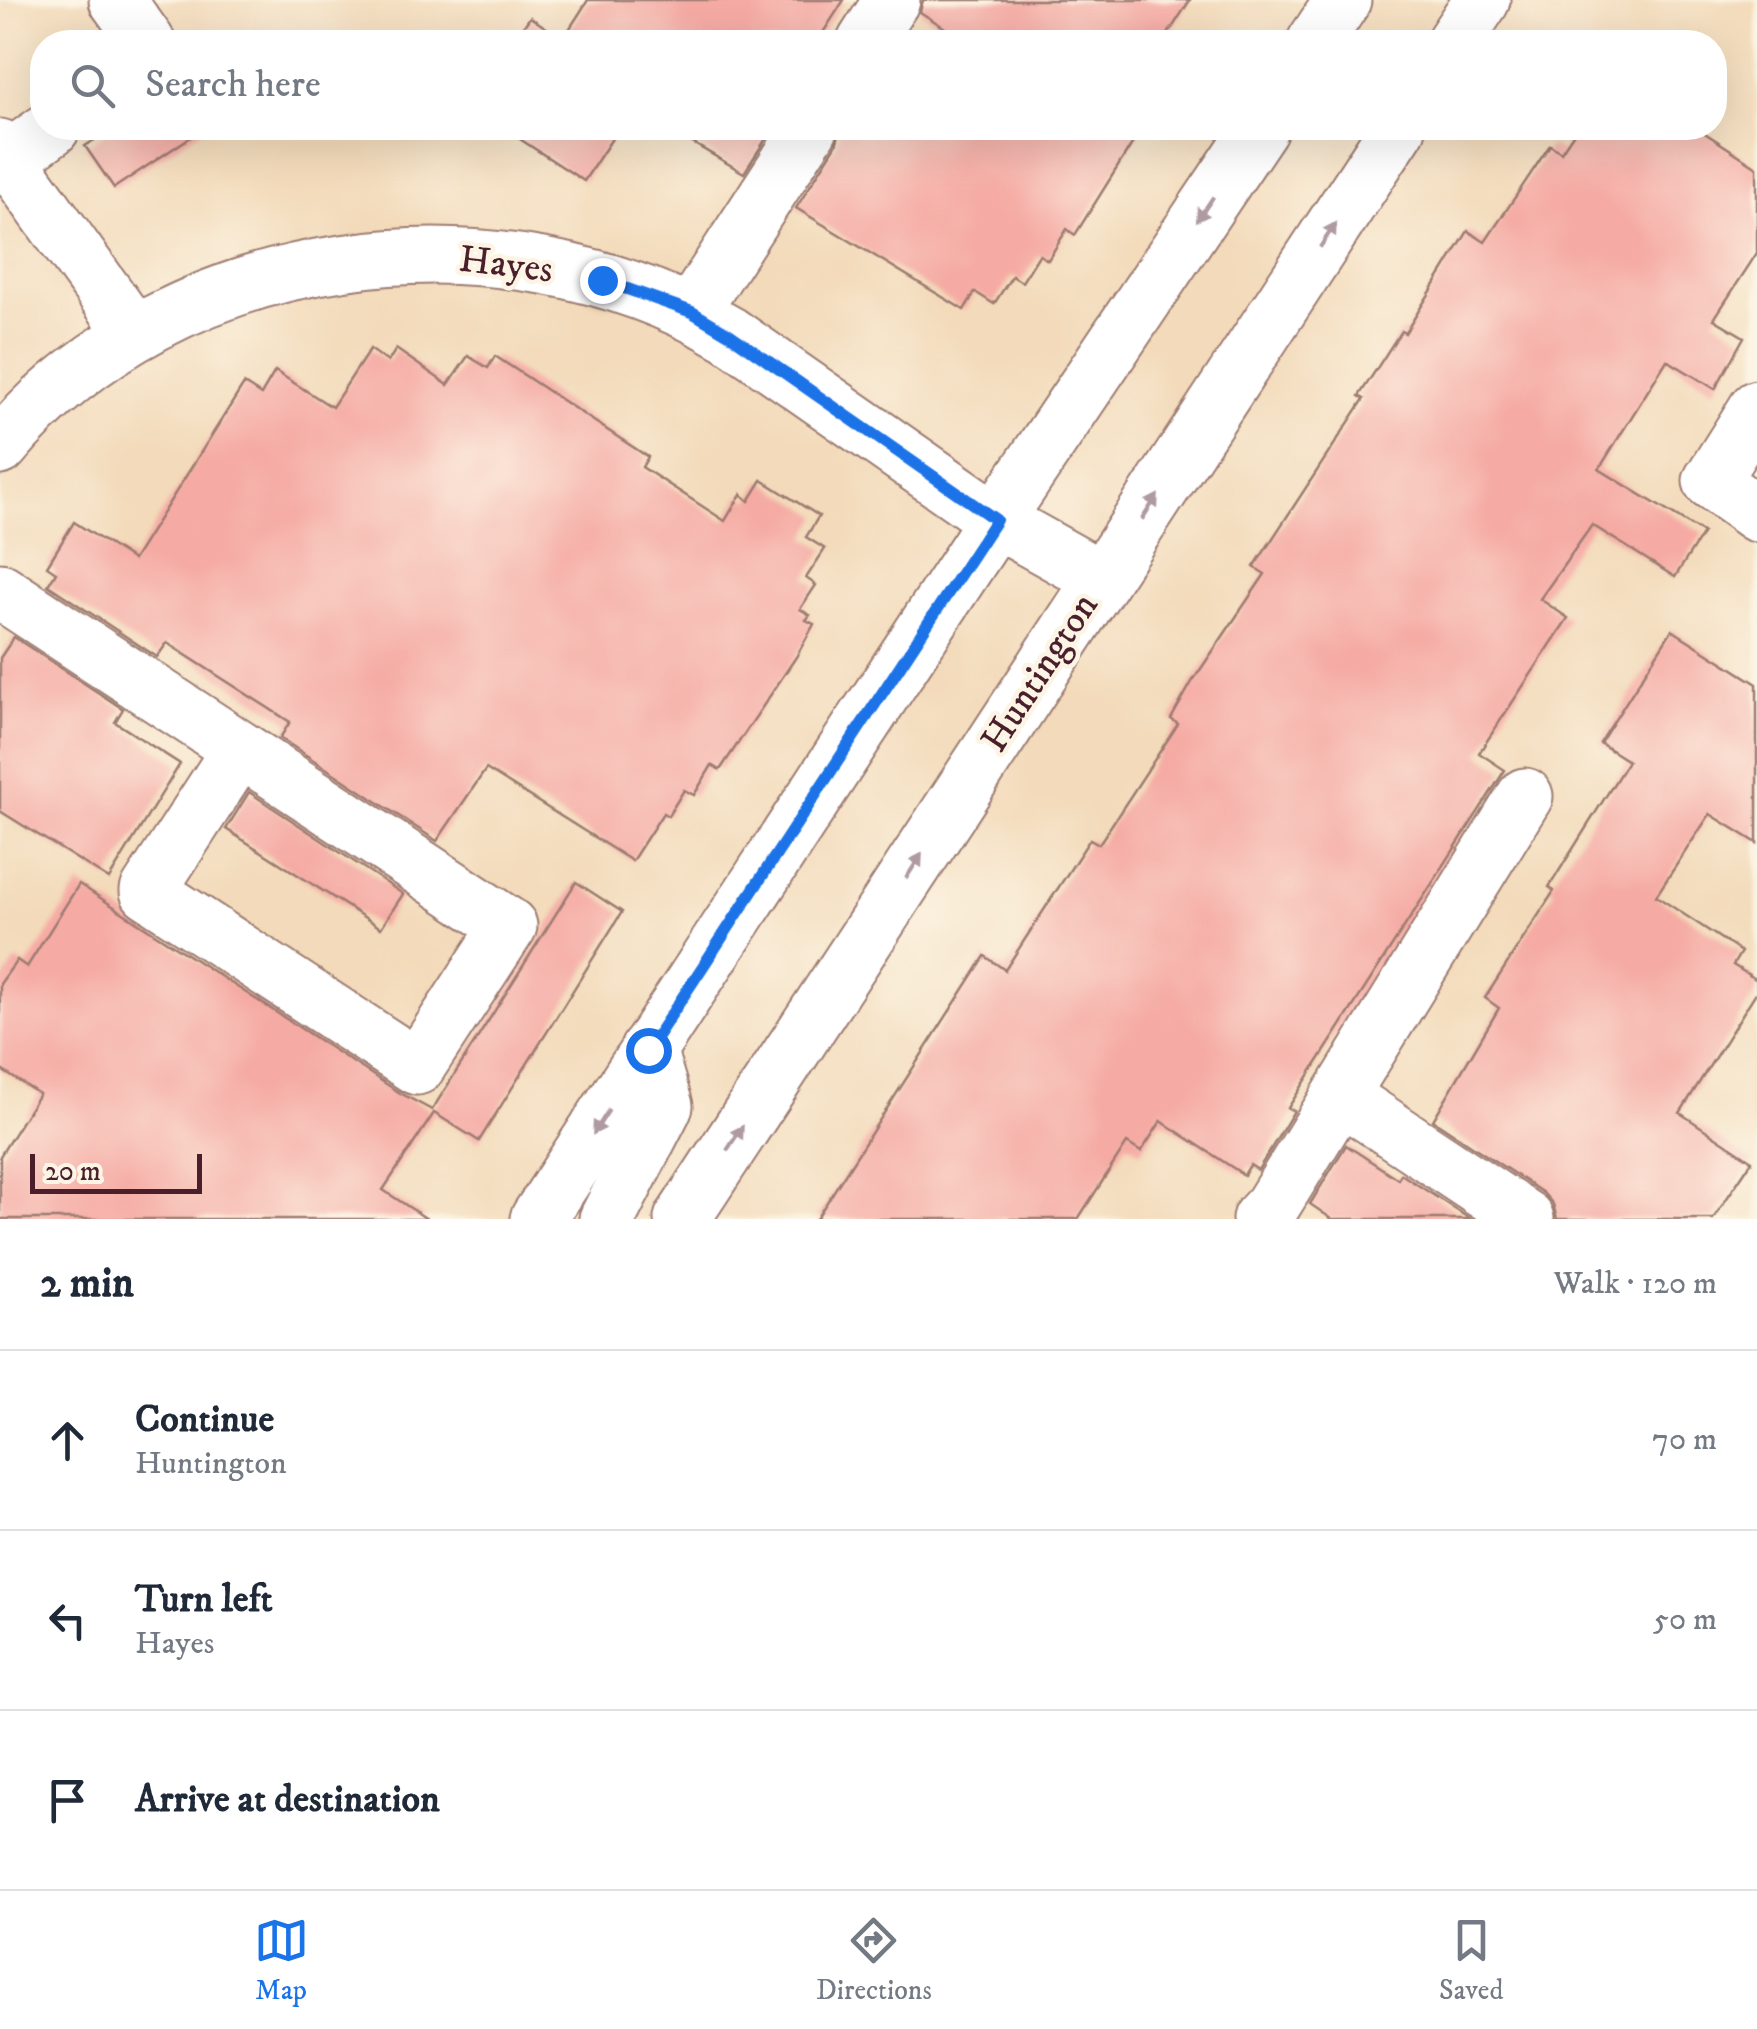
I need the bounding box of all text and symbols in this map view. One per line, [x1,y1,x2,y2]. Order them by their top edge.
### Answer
search box [30,30,1727,140]
icon: search [65,58,120,113]
text: Search here [145,61,321,109]
one-way arrow [1197,195,1215,222]
one-way arrow [1318,221,1337,248]
street label: Hayes [456,235,556,295]
route end [580,258,626,304]
one-way arrow [1140,493,1158,520]
street label: Huntington [971,584,1109,762]
one-way arrow [904,852,922,880]
route start [626,1028,672,1074]
one-way arrow [593,1108,611,1135]
one-way arrow [726,1124,744,1151]
scale bar [30,1149,202,1194]
text: 20 m [45,1154,101,1189]
text: 2 min [40,1258,134,1310]
text: Walk · 120 m [1554,1264,1717,1304]
text: Continue [135,1396,274,1444]
icon: ahead [40,1413,95,1468]
text: 70 m [1652,1420,1717,1460]
text: Huntington [135,1444,287,1484]
text: Turn left [135,1576,273,1624]
icon: left [40,1593,95,1648]
text: 50 m [1653,1600,1717,1640]
text: Hayes [135,1624,214,1664]
icon: arrive [40,1773,95,1828]
text: Arrive at destination [135,1776,440,1824]
tab: Map [254,1913,309,2008]
tab: Directions [816,1913,932,2008]
tab: Saved [1439,1913,1503,2008]

